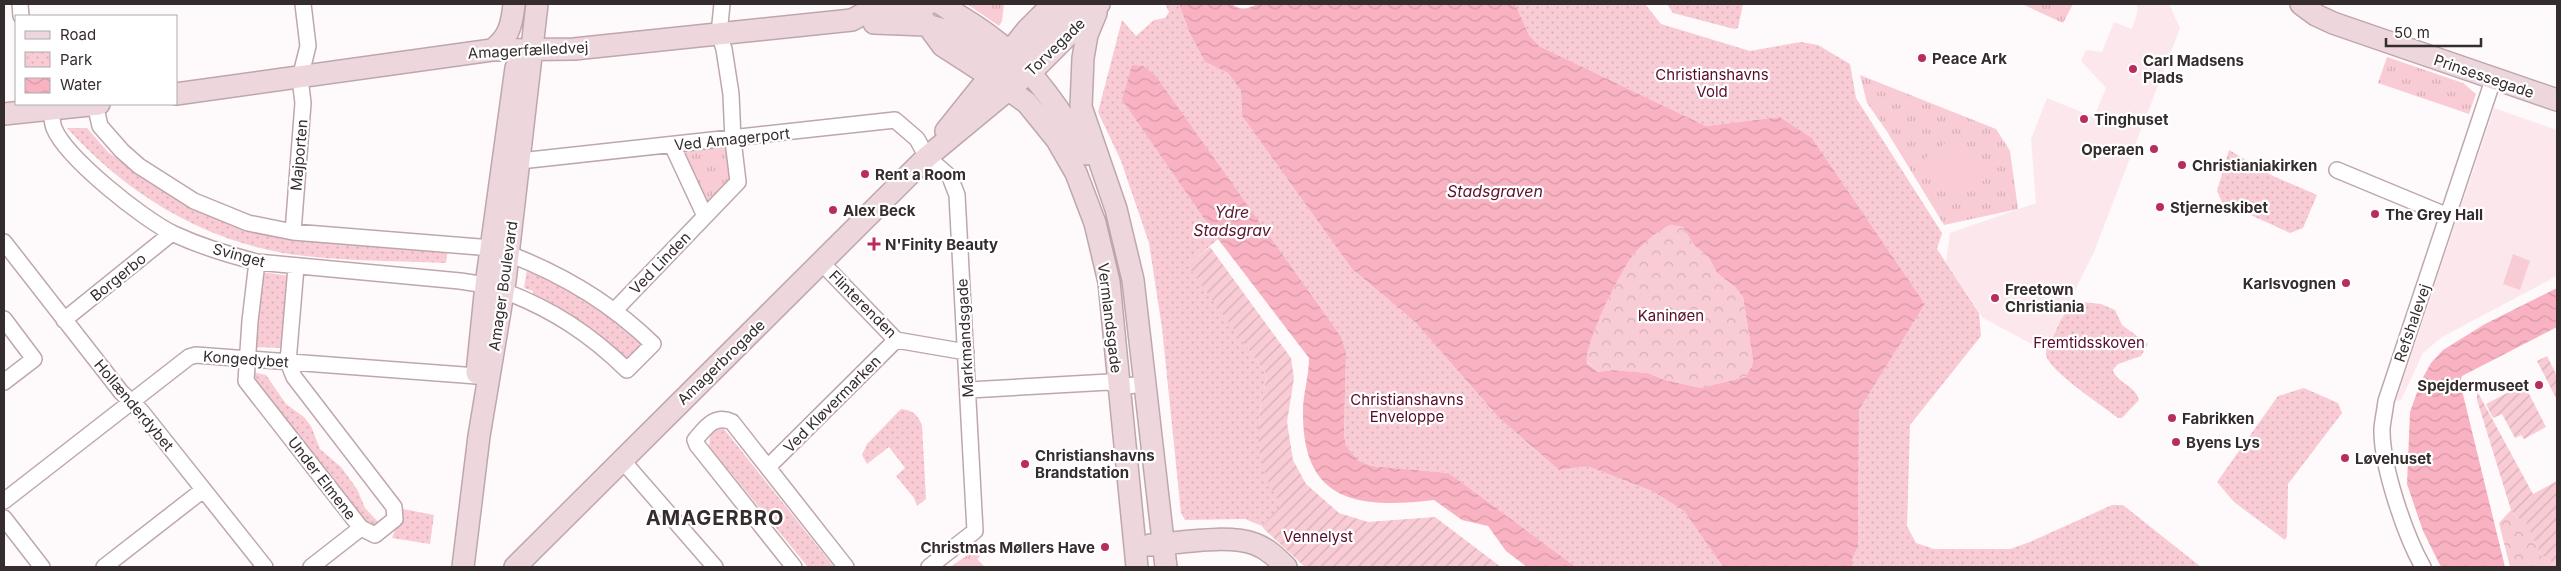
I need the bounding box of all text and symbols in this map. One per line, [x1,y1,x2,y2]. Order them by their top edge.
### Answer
street label: Torvegade [1021,14,1089,80]
legend [15,15,178,105]
scale bar [2386,15,2481,47]
text: 50 m [2394,23,2430,42]
text: Road [60,25,96,44]
street label: Amagerfælledvej [467,37,589,63]
place label: Peace Ark [1932,49,2007,68]
text: Park [60,50,93,69]
street label: Prinsessegade [2431,50,2537,102]
place label: Carl Madsens Plads [2143,51,2244,87]
marker: Peace Ark [1916,52,1928,64]
marker: Carl Madsens Plads [2127,63,2139,75]
park label: Christianshavns Vold [1655,65,1769,101]
text: Water [60,75,102,94]
place label: Tinghuset [2094,110,2169,129]
marker: Tinghuset [2078,113,2090,125]
street label: Majporten [286,118,312,192]
street label: Ved Amagerport [673,123,791,155]
place label: Operaen [2081,140,2144,159]
marker: Operaen [2148,143,2160,155]
place label: Christianiakirken [2192,156,2317,175]
marker: Christianiakirken [2176,159,2188,171]
place label: Rent a Room [875,165,966,184]
marker: Rent a Room [859,168,871,180]
water label: Stadsgraven [1447,181,1543,201]
place label: Stjerneskibet [2170,198,2268,217]
place label: Alex Beck [843,201,916,220]
marker: Stjerneskibet [2154,201,2166,213]
water label: Ydre Stadsgrav [1193,202,1272,240]
marker: Alex Beck [827,204,839,216]
place label: The Grey Hall [2385,205,2483,224]
marker: The Grey Hall [2369,208,2381,220]
street label: Amager Boulevard [484,220,522,352]
street label: Ved Linden [626,228,694,298]
place label: N'Finity Beauty [885,235,998,254]
marker: N'Finity Beauty [867,237,881,251]
street label: Svinget [211,239,267,271]
street label: Borgerbo [86,249,150,305]
street label: Vermlandsgade [1094,262,1126,374]
street label: Flinterenden [825,266,901,342]
place label: Karlsvognen [2243,274,2336,293]
marker: Karlsvognen [2340,277,2352,289]
street label: Markmandsgade [952,278,978,398]
place label: Freetown Christiania [2005,280,2085,316]
street label: Refshalevej [2390,282,2434,364]
marker: Freetown Christiania [1989,292,2001,304]
park label: Kaninøen [1638,306,1704,325]
street label: Amagerbrogade [673,315,769,409]
park label: Fremtidsskoven [2033,333,2145,352]
street label: Kongedybet [202,347,290,371]
street label: Ved Kløvermarken [779,351,885,457]
street label: Hollænderdybet [90,355,178,455]
place label: Spejdermuseet [2417,376,2529,395]
marker: Spejdermuseet [2533,379,2545,391]
park label: Christianshavns Enveloppe [1350,390,1464,426]
place label: Fabrikken [2182,409,2254,428]
marker: Fabrikken [2166,412,2178,424]
street label: Under Elmene [284,433,360,523]
place label: Byens Lys [2186,433,2260,452]
marker: Byens Lys [2170,436,2182,448]
place label: Christianshavns Brandstation [1035,446,1155,482]
place label: Løvehuset [2355,449,2432,468]
marker: Løvehuset [2339,452,2351,464]
marker: Christianshavns Brandstation [1019,458,1031,470]
district label: AMAGERBRO [646,506,784,530]
park label: Vennelyst [1283,527,1353,546]
place label: Christmas Møllers Have [920,538,1095,557]
marker: Christmas Møllers Have [1099,541,1111,553]

